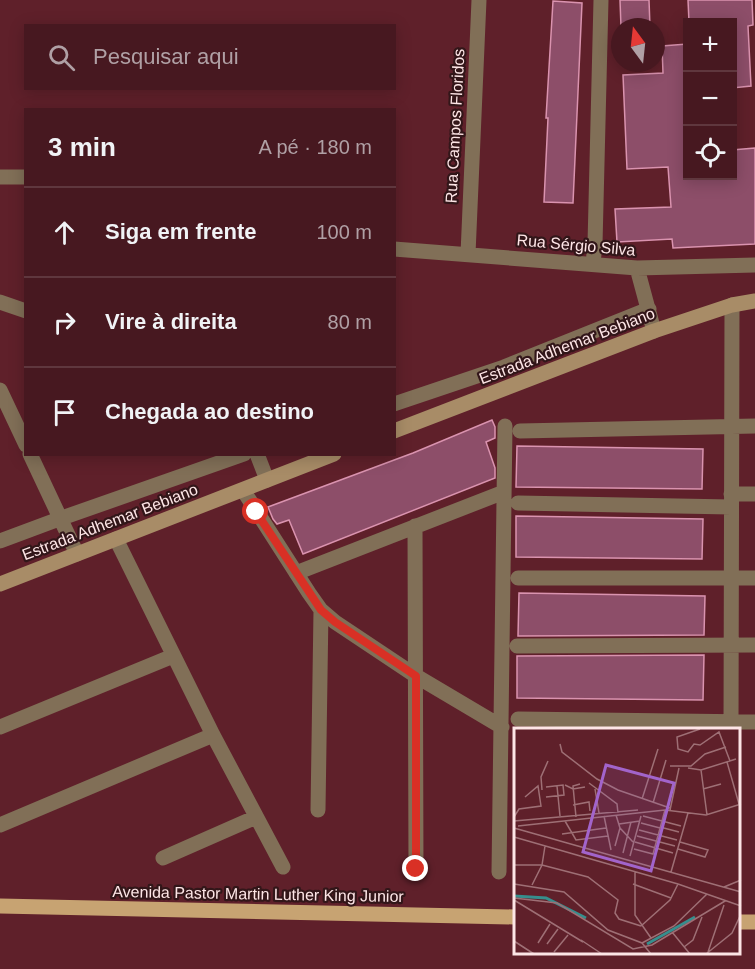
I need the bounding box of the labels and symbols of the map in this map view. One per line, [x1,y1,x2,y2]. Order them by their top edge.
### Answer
north arrow [611,18,665,72]
street label: Rua Campos Floridos [442,48,468,204]
street label: Rua Sérgio Silva [516,231,636,259]
street label: Estrada Adhemar Bebiano [477,305,657,387]
street label: Estrada Adhemar Bebiano [20,481,200,563]
route start [242,498,268,524]
inset map [514,728,740,954]
route end [402,855,428,881]
street label: Avenida Pastor Martin Luther King Junior [112,883,405,905]

